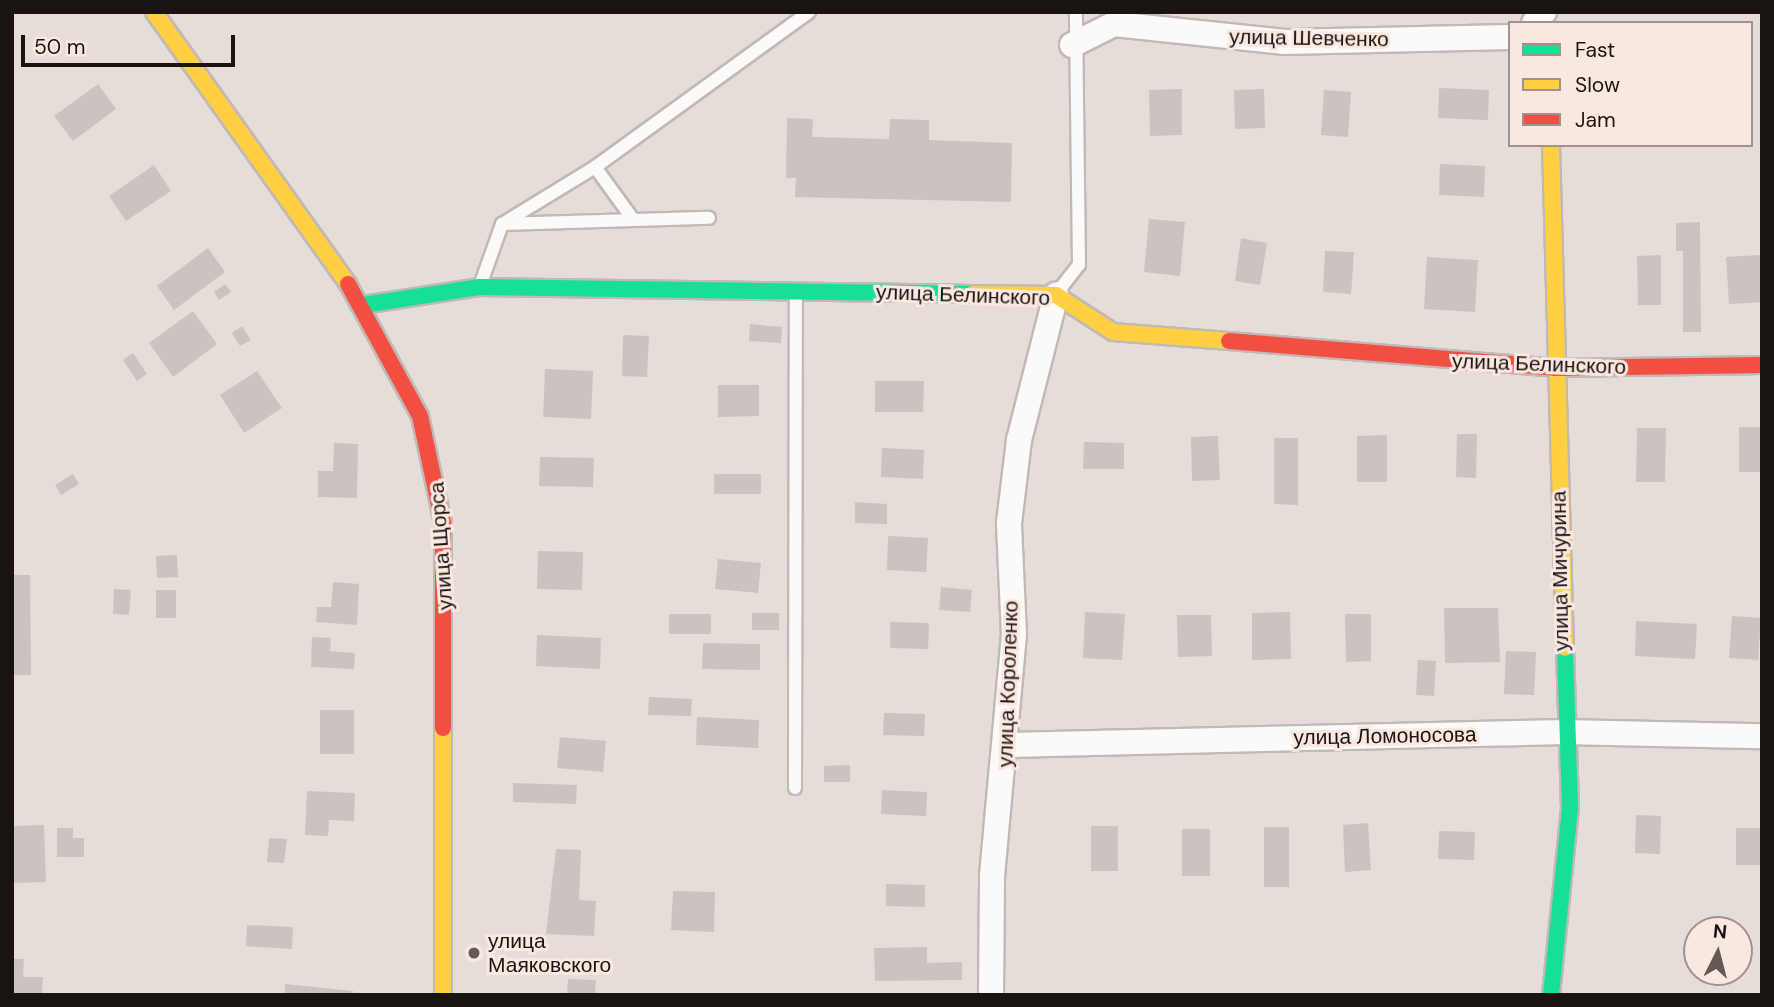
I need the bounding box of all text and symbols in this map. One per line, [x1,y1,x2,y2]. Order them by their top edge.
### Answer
scale bar [24,21,238,65]
legend [1508,21,1753,147]
street label: улица Шевченко [1229,24,1389,52]
text: 50 m [34,33,85,61]
text: Fast [1575,36,1615,64]
text: Slow [1575,71,1620,99]
text: Jam [1575,106,1616,134]
street label: улица Белинского [876,279,1050,311]
street label: улица Белинского [1452,348,1626,380]
street label: улица Щорса [424,481,458,611]
street label: улица Мичурина [1546,491,1574,651]
street label: улица Короленко [992,600,1024,768]
street label: улица Ломоносова [1293,722,1477,750]
north arrow [1683,916,1753,986]
text: N [1712,918,1728,945]
place label: улица Маяковского [488,928,611,978]
marker: улица Маяковского [466,945,482,961]

